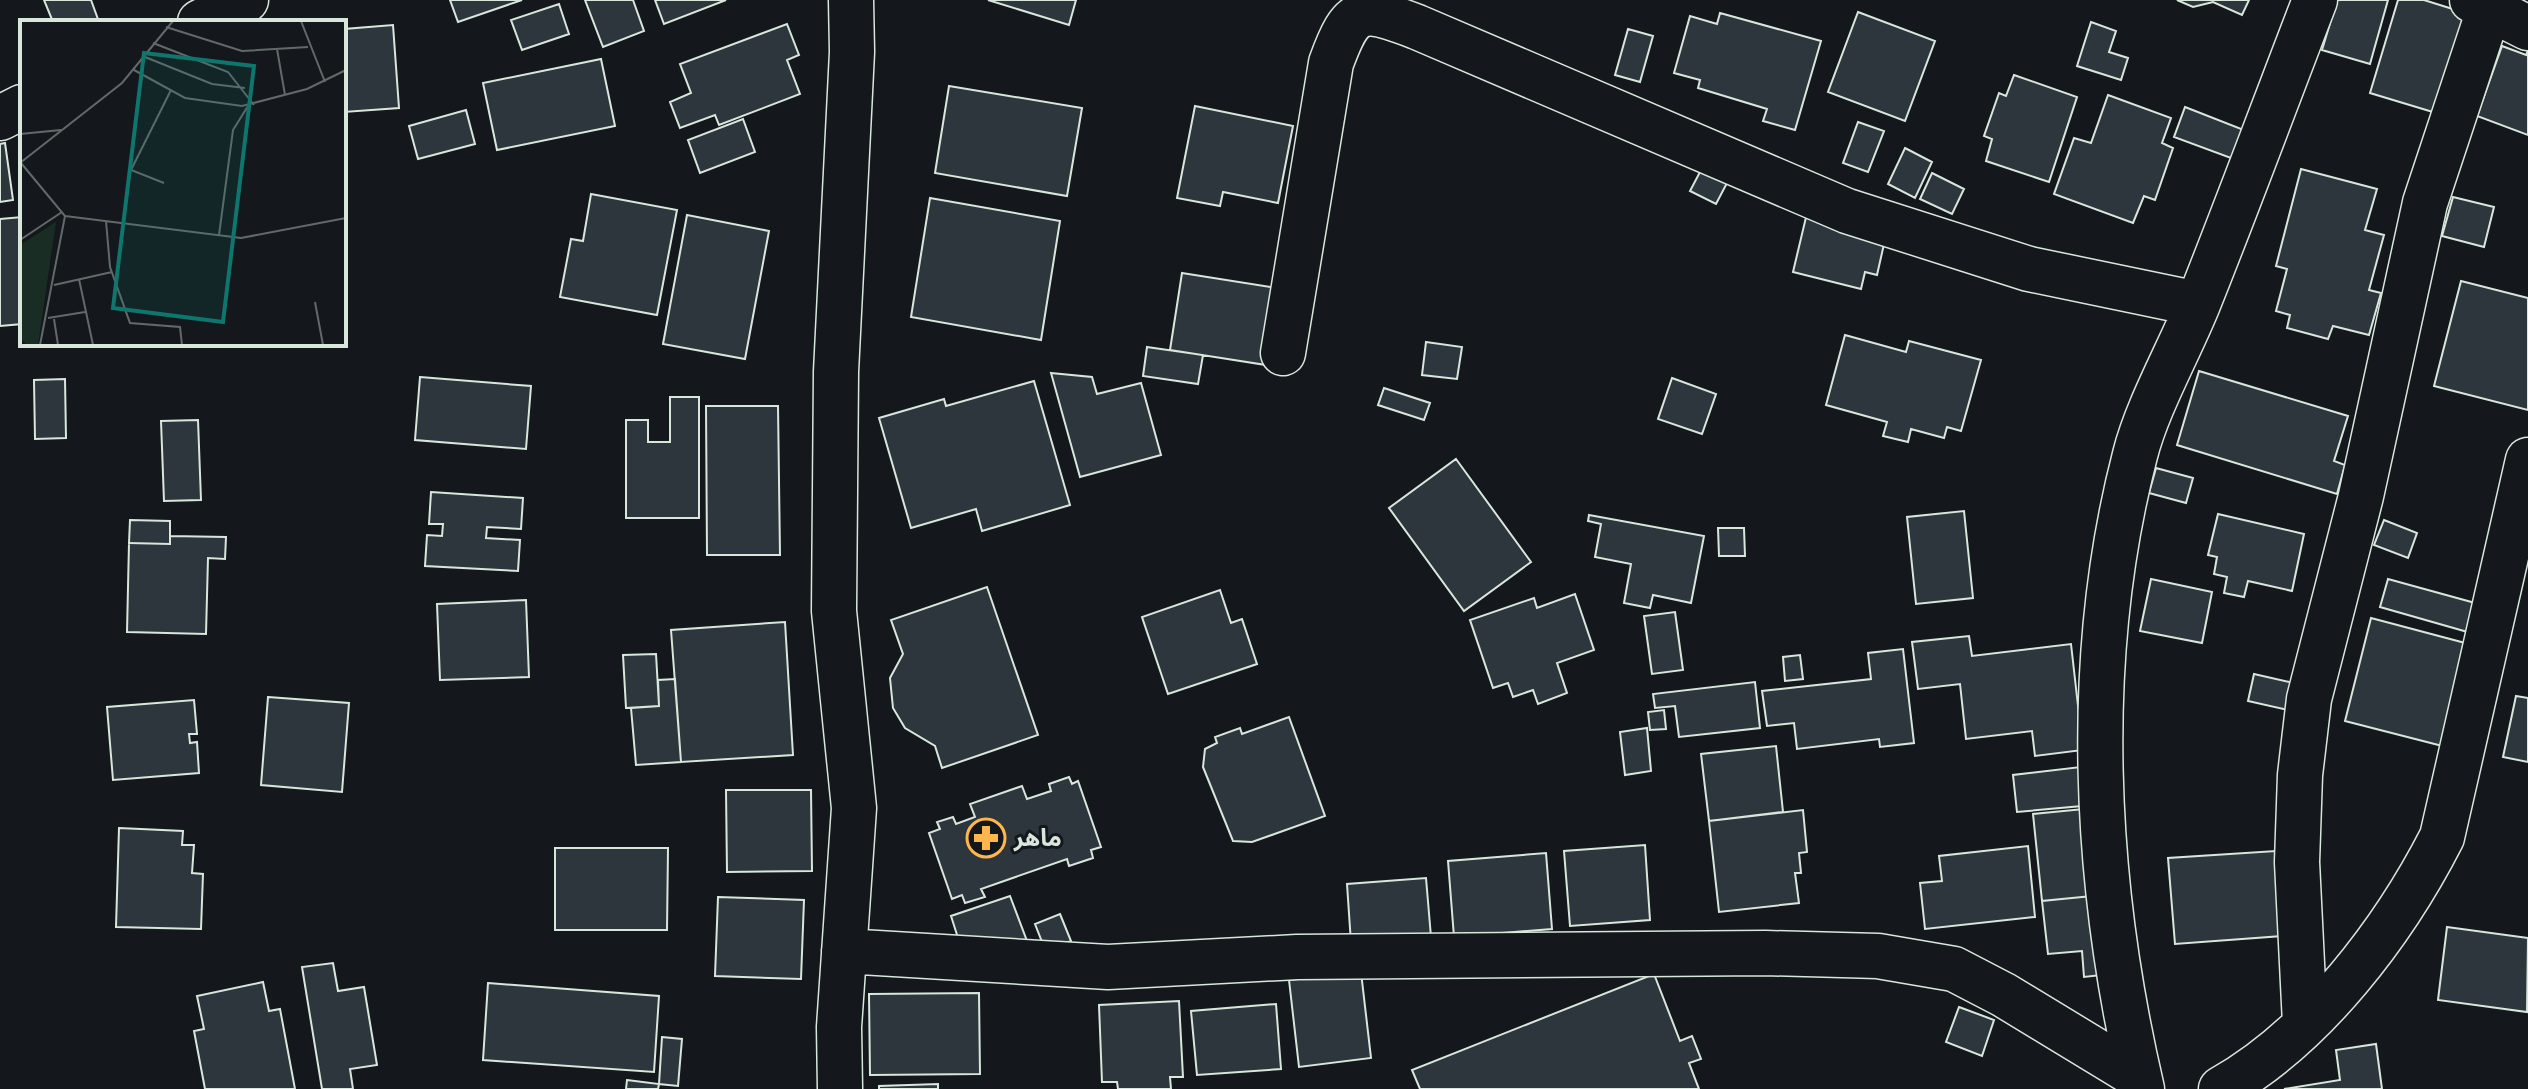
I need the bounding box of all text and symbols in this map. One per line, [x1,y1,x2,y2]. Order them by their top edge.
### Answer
inset map [20,20,346,346]
pharmacy icon: ماهر [965,817,1007,859]
place label: ماهر [1013,820,1062,853]

